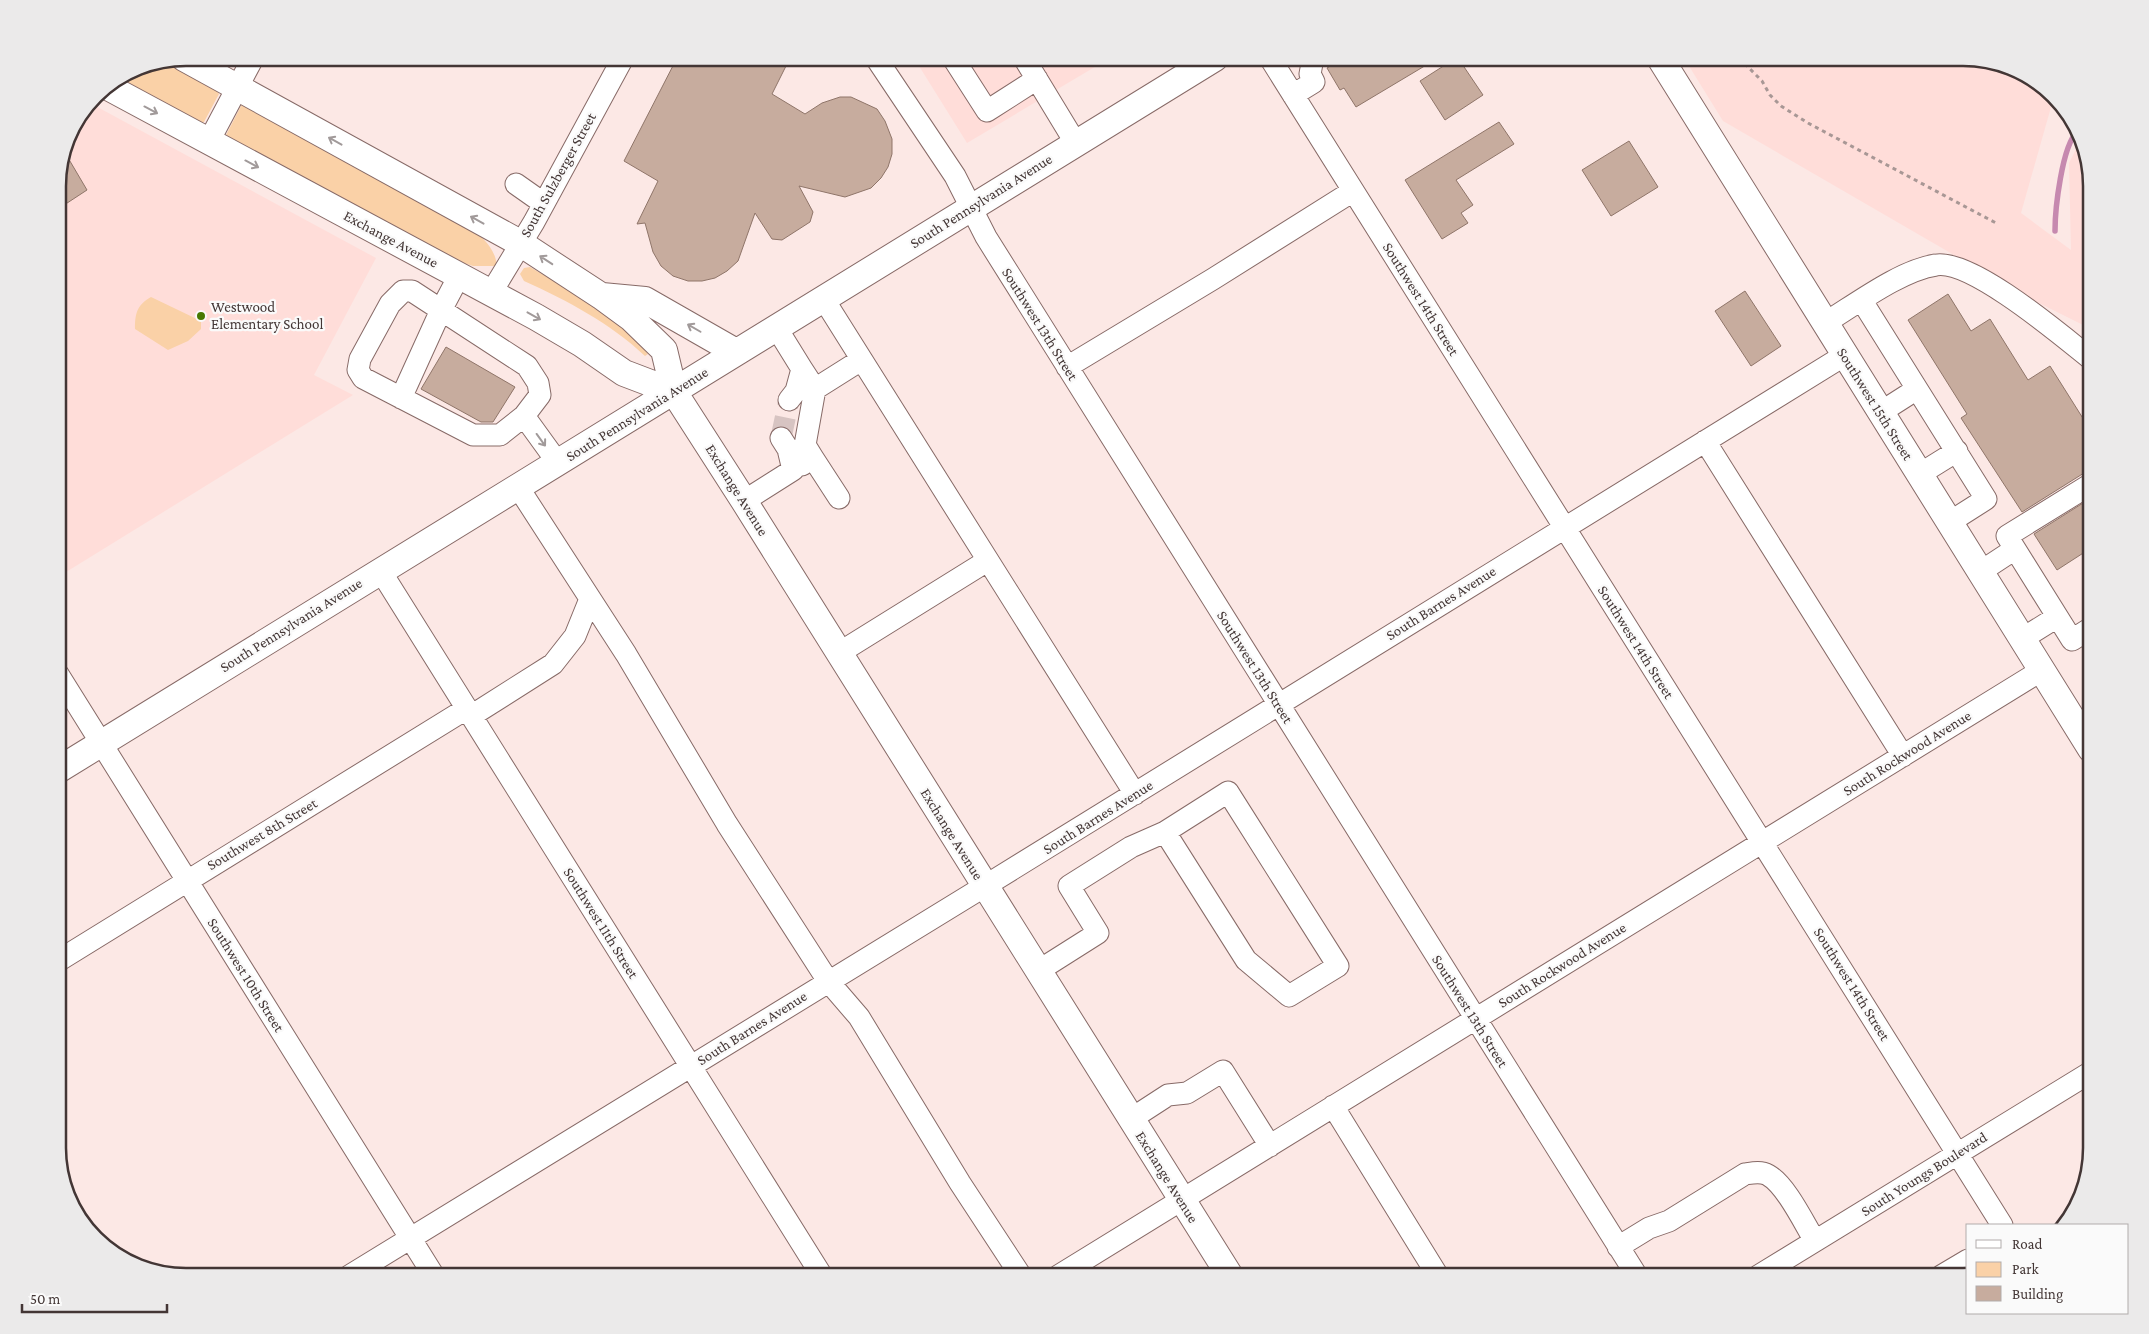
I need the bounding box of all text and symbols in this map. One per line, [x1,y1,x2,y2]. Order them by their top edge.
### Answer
one-way arrow [143,105,158,115]
street label: South Sulzberger Street [517,109,600,241]
one-way arrow [328,136,343,145]
street label: South Pennsylvania Avenue [907,150,1056,252]
one-way arrow [244,160,259,170]
street label: Exchange Avenue [341,207,441,272]
one-way arrow [470,215,485,225]
street label: Southwest 14th Street [1380,240,1463,359]
one-way arrow [539,255,553,266]
street label: Southwest 13th Street [999,265,1082,384]
place label: Westwood Elementary School [211,299,323,333]
marker: Westwood Elementary School [195,310,207,322]
one-way arrow [526,311,541,321]
one-way arrow [686,323,701,333]
street label: Southwest 15th Street [1834,345,1917,464]
street label: South Pennsylvania Avenue [563,363,712,465]
one-way arrow [536,433,546,447]
street label: Exchange Avenue [702,441,772,539]
street label: South Barnes Avenue [1383,563,1499,643]
street label: South Pennsylvania Avenue [217,574,366,676]
street label: Southwest 14th Street [1595,583,1678,702]
street label: Southwest 13th Street [1214,608,1297,727]
street label: South Rockwood Avenue [1840,707,1974,799]
street label: South Barnes Avenue [1040,777,1156,857]
street label: Exchange Avenue [917,785,987,883]
street label: Southwest 8th Street [204,794,321,873]
street label: Southwest 11th Street [560,865,642,982]
street label: Southwest 10th Street [205,915,288,1036]
street label: South Rockwood Avenue [1495,919,1629,1011]
street label: Southwest 14th Street [1811,925,1894,1044]
street label: Southwest 13th Street [1429,952,1512,1071]
street label: South Barnes Avenue [694,988,810,1068]
street label: Exchange Avenue [1132,1128,1202,1226]
street label: South Youngs Boulevard [1858,1129,1990,1220]
legend [1966,1224,2129,1314]
text: Road [2012,1236,2043,1252]
text: Park [2012,1261,2039,1277]
scale bar [22,1282,168,1314]
text: Building [2012,1286,2063,1303]
text: 50 m [30,1291,60,1307]

